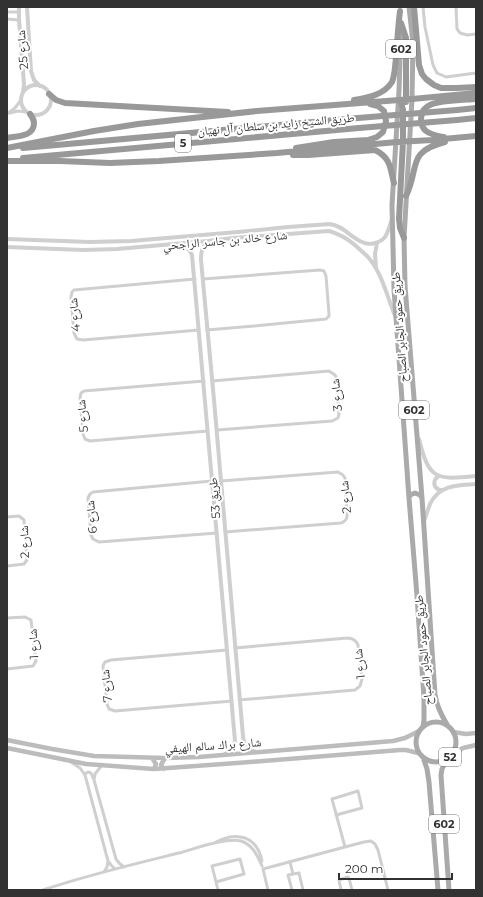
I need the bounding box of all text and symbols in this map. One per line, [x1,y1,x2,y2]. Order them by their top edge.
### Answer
street label: شارع 25 [13,29,32,70]
road number: 602 [386,40,416,58]
street label: طريق الشيخ زايد بن سلطان آل نهيان [197,110,355,139]
road number: 5 [175,134,191,152]
street label: شارع خالد بن جاسر الراجحي [162,227,288,256]
street label: طريق حمود الجابر الصباح [388,271,411,383]
street label: شارع 4 [65,297,84,333]
street label: شارع 3 [327,378,346,412]
street label: شارع 5 [73,399,92,433]
road number: 602 [399,401,429,419]
street label: طريق 53 [205,477,223,519]
street label: شارع 2 [336,480,355,514]
street label: شارع 6 [82,500,101,534]
street label: شارع 2 [16,525,33,559]
street label: طريق حمود الجابر الصباح [411,594,436,706]
street label: شارع 1 [25,628,42,660]
street label: شارع 1 [350,648,369,680]
street label: شارع 7 [97,669,116,703]
street label: شارع براك سالم الهيفي [164,734,262,759]
road number: 52 [439,748,461,766]
road number: 602 [429,815,459,833]
scale bar [339,855,452,881]
text: 200 m [345,861,384,876]

